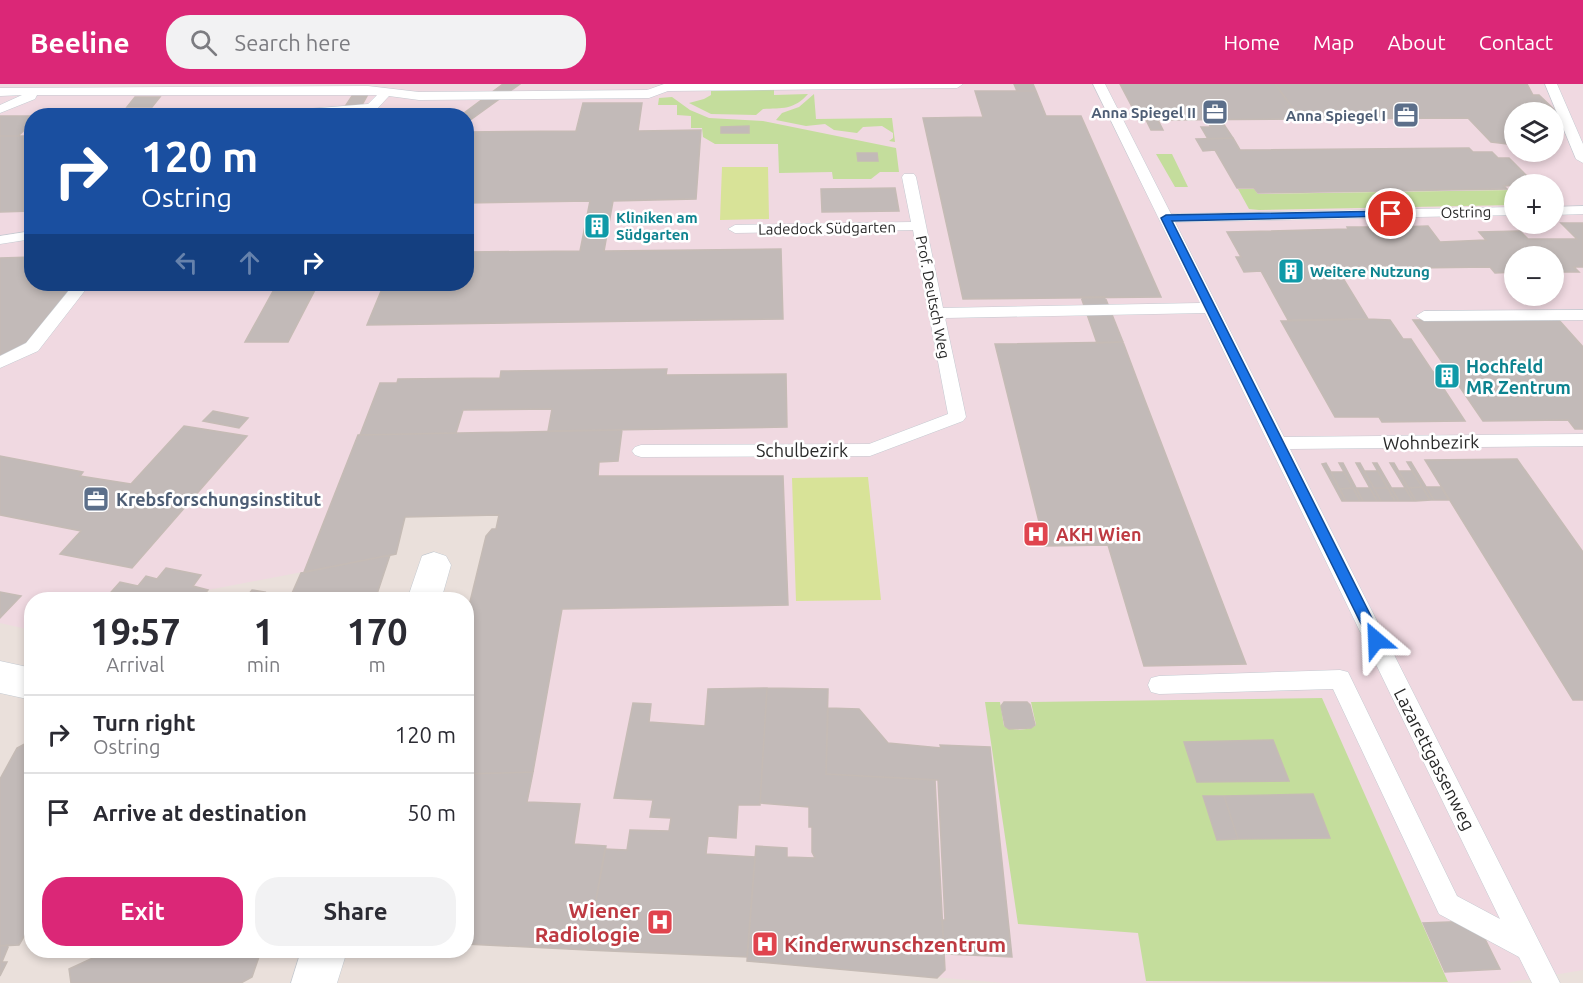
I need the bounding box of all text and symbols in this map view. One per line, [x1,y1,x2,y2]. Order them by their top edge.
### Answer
search box [166,15,586,69]
icon: search [187,26,220,59]
text: Beeline [30,27,130,58]
text: Search here [235,30,351,55]
text: Home [1223,30,1280,54]
text: Map [1313,30,1354,54]
text: About [1387,30,1446,54]
text: Contact [1479,30,1553,54]
office icon: Anna Spiegel II [1200,97,1230,127]
office icon: Anna Spiegel I [1391,100,1421,130]
map controls [1504,102,1564,306]
button: layers [1504,102,1564,162]
place label: Anna Spiegel II [1091,104,1196,121]
place label: Anna Spiegel I [1286,107,1386,124]
icon: right [42,132,120,210]
text: 120 m [141,133,258,180]
button: + [1504,174,1564,234]
text: Ostring [141,182,232,212]
pin [1365,188,1416,239]
icon: arrive [1374,197,1407,230]
street label: Ostring [1441,203,1491,221]
place label: Kliniken am Südgarten [616,209,698,243]
building icon: Kliniken am Südgarten [582,211,612,241]
street label: Ladedock Südgarten [758,218,896,238]
street label: Prof. Deutsch Weg [913,234,953,360]
icon: left [170,246,203,279]
icon: ahead [233,246,266,279]
icon: right [296,246,329,279]
button: − [1504,246,1564,306]
building icon: Weitere Nutzung [1276,256,1306,286]
place label: Weitere Nutzung [1310,263,1430,280]
place label: Hochfeld MR Zentrum [1466,356,1571,397]
building icon: Hochfeld MR Zentrum [1432,361,1462,391]
street label: Wohnbezirk [1383,431,1479,453]
street label: Schulbezirk [756,440,848,460]
office icon: Krebsforschungsinstitut [81,484,111,514]
place label: Krebsforschungsinstitut [116,489,322,509]
hospital icon: AKH Wien [1021,519,1051,549]
place label: AKH Wien [1056,524,1142,544]
position arrow [1344,608,1408,672]
text: 19:57 [90,611,180,652]
text: 1 [253,611,274,652]
text: 170 [347,611,408,652]
text: Arrival [106,653,165,676]
text: min [247,653,280,676]
text: m [369,653,386,676]
street label: Lazarettgassenweg [1391,685,1479,833]
text: Turn right [93,710,195,735]
icon: right [42,718,75,751]
text: 120 m [395,722,456,747]
text: Ostring [93,735,160,758]
icon: arrive [42,796,75,829]
text: Arrive at destination [93,800,307,825]
text: 50 m [407,800,456,825]
button: Exit [42,877,243,946]
button: Share [255,877,456,946]
place label: Wiener Radiologie [535,898,640,946]
hospital icon: Wiener Radiologie [645,907,675,937]
hospital icon: Kinderwunschzentrum [750,929,780,959]
place label: Kinderwunschzentrum [784,932,1006,956]

